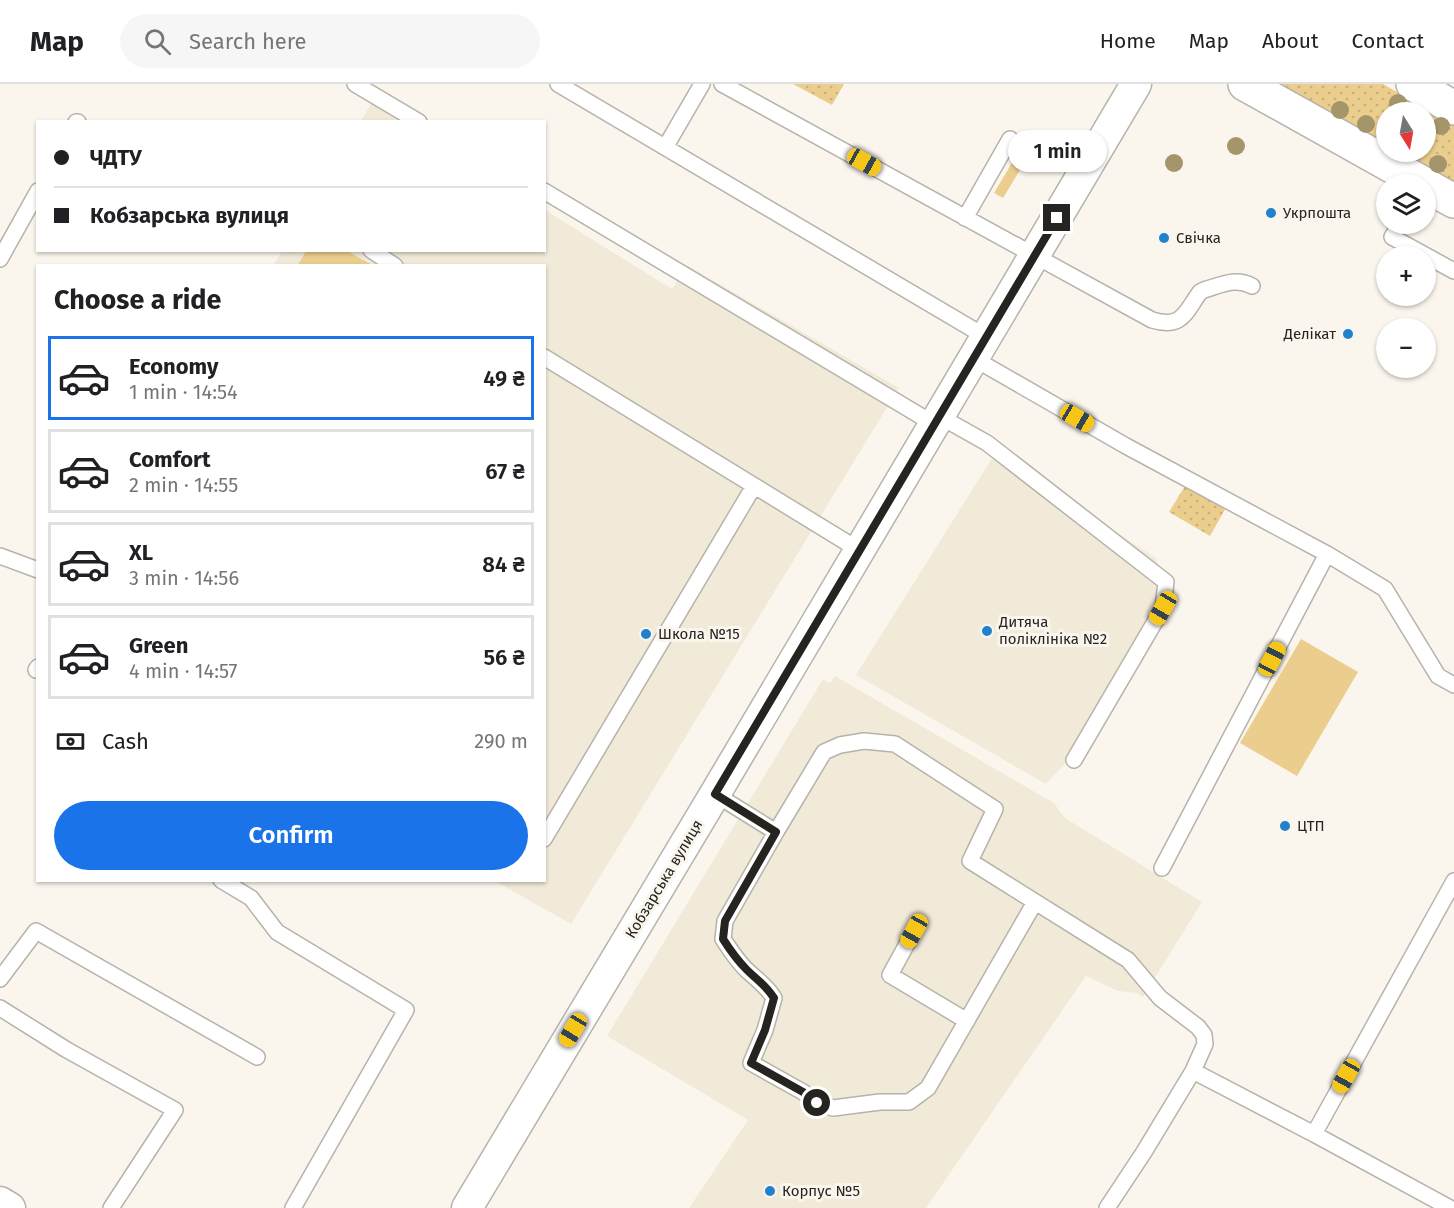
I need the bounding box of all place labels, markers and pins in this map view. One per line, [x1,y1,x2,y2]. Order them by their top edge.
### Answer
place label: Укрпошта [1283,204,1351,222]
marker: Укрпошта [1264,206,1278,220]
place label: Свічка [1176,229,1221,247]
marker: Свічка [1157,231,1171,245]
place label: Делікат [1283,325,1336,343]
marker: Делікат [1341,327,1355,341]
place label: Дитяча поліклініка №2 [998,613,1107,648]
marker: Дитяча поліклініка №2 [980,624,994,638]
place label: Школа №15 [658,625,740,643]
marker: Школа №15 [639,627,653,641]
place label: ЦТП [1297,817,1325,835]
marker: ЦТП [1278,819,1292,833]
place label: Корпус №5 [782,1182,860,1200]
marker: Корпус №5 [763,1184,777,1198]

